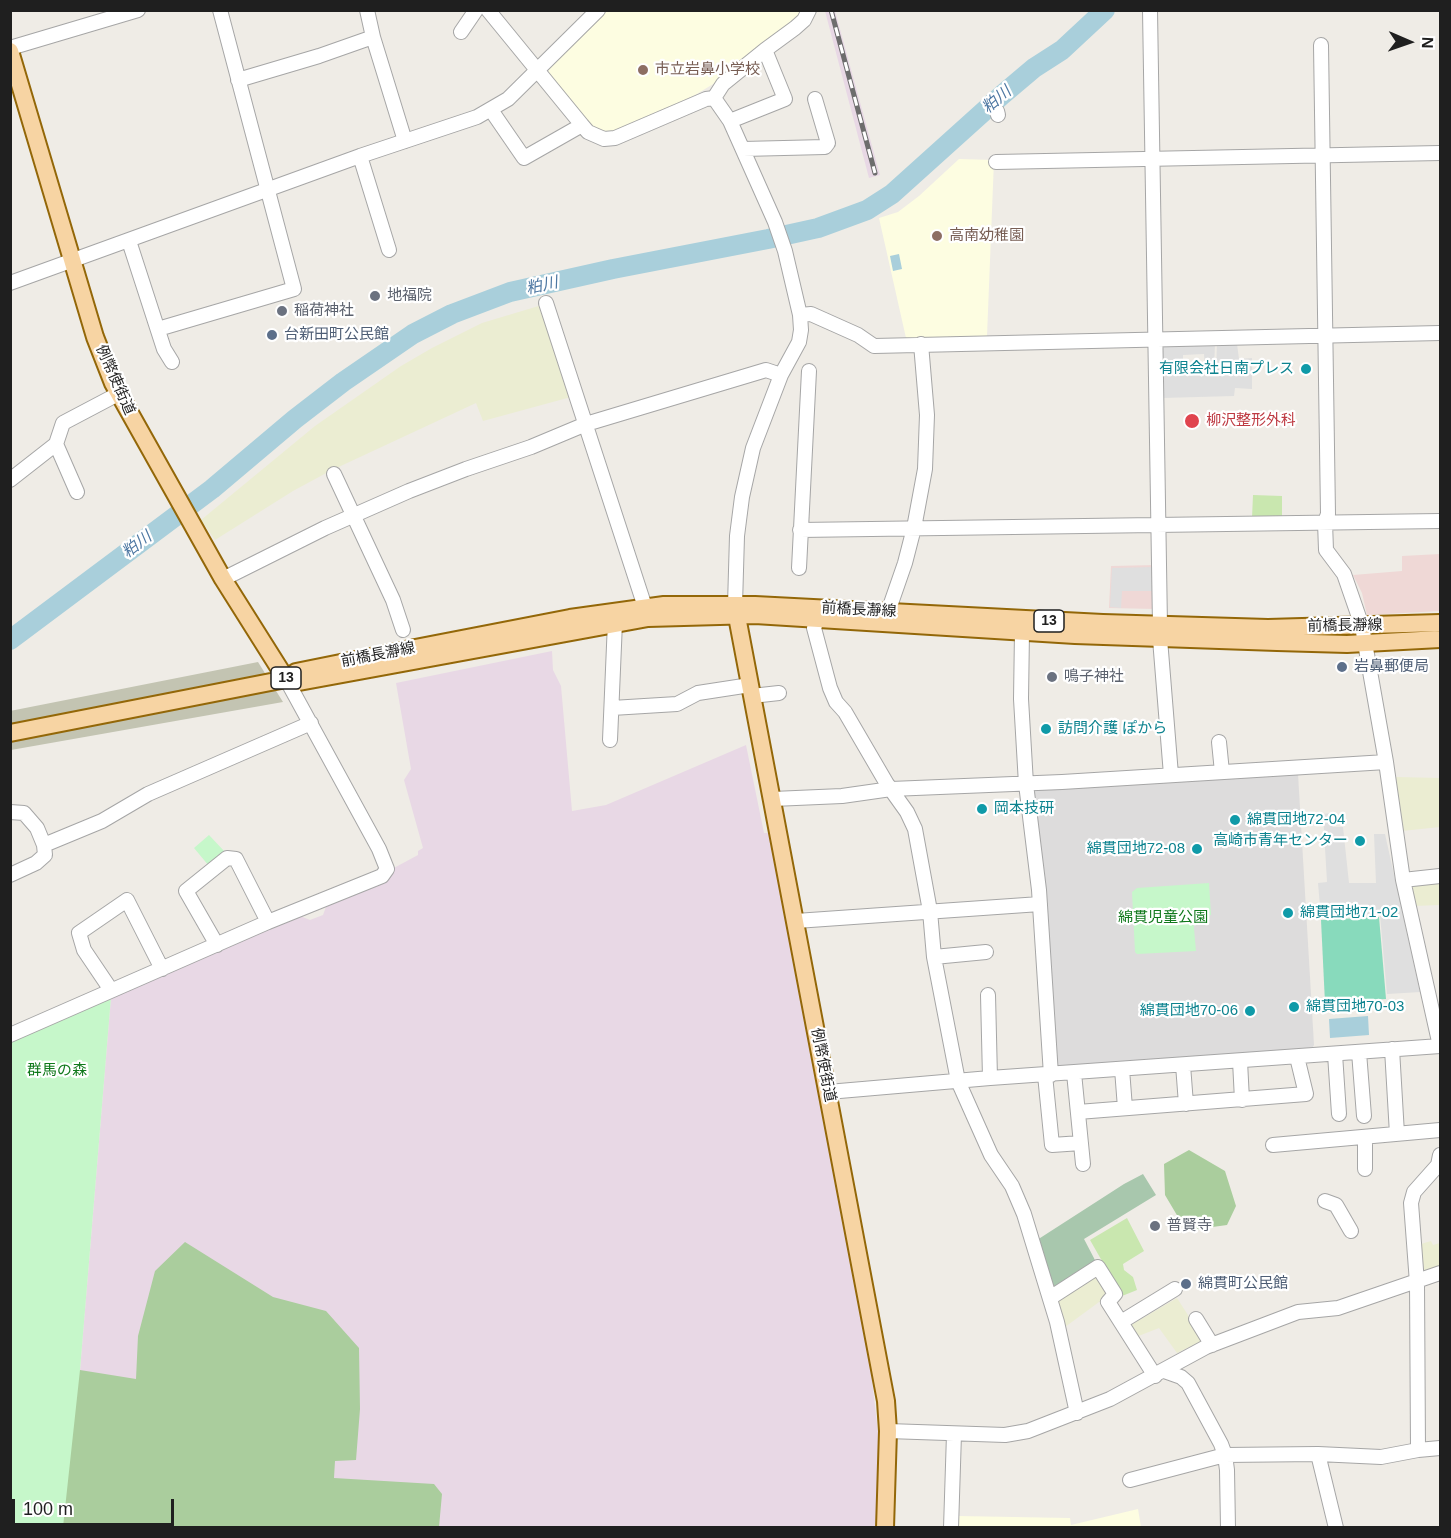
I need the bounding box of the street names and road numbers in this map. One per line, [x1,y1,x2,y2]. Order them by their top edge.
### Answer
street label: 例幣使街道 [92,342,138,418]
street label: 前橋長瀞線 [821,599,897,621]
road number: 13 [1034,610,1064,632]
street label: 前橋長瀞線 [1307,616,1383,636]
street label: 前橋長瀞線 [339,639,417,671]
road number: 13 [271,667,301,689]
street label: 例幣使街道 [807,1026,839,1104]

